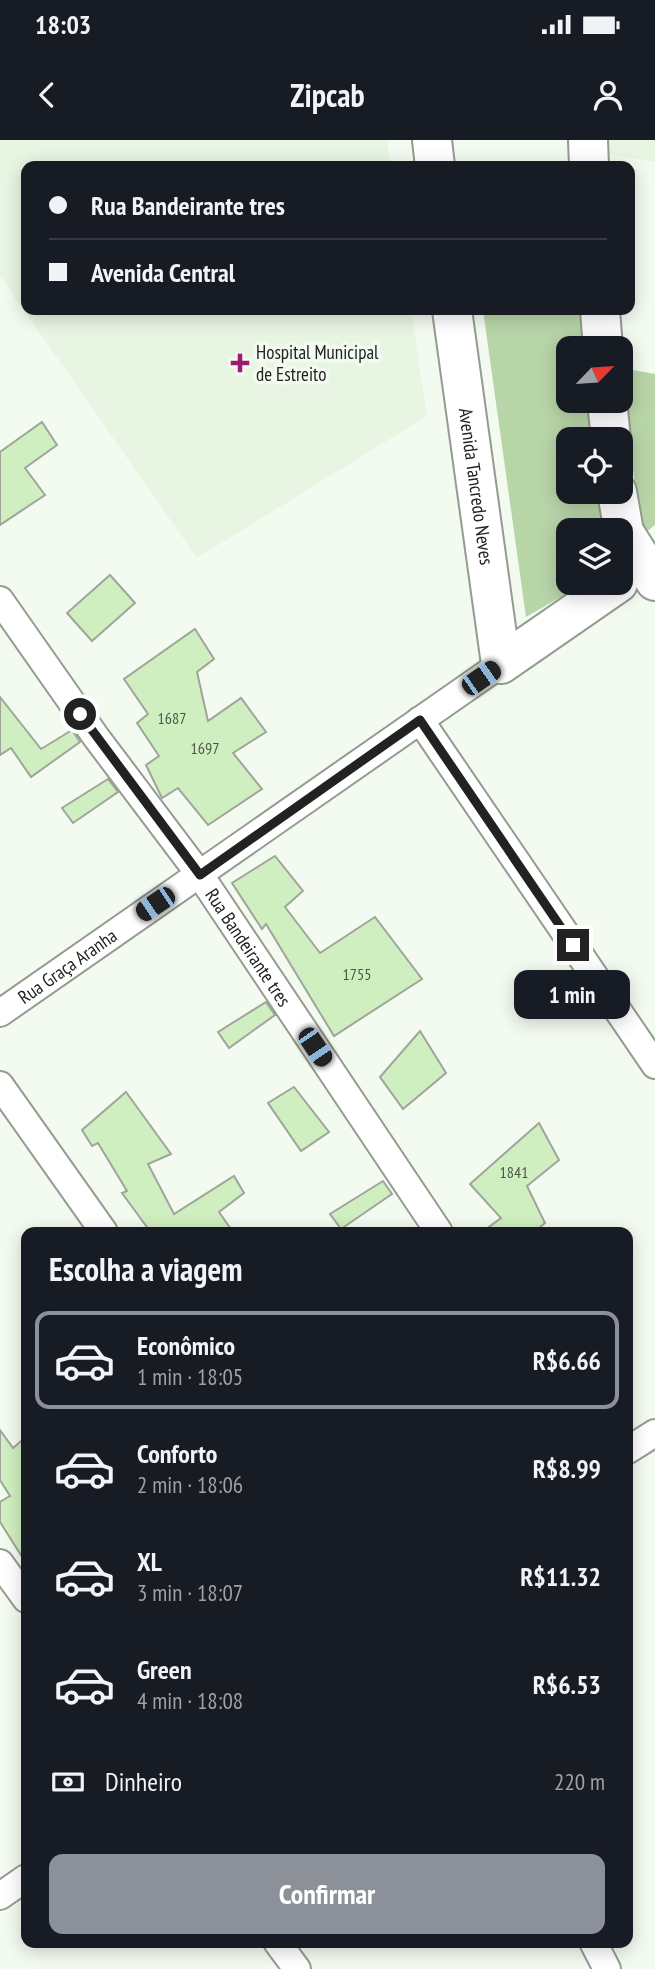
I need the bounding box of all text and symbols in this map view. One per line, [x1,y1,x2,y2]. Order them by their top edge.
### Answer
text: 18:03 [35,8,91,41]
text: Zipcab [290,74,365,116]
icon: back [28,76,66,114]
icon: person [589,76,627,114]
text: Rua Bandeirante tres [91,189,285,222]
text: Avenida Central [91,256,235,289]
north arrow [556,336,634,413]
map controls [556,336,633,595]
place label: Hospital Municipal de Estreito [256,340,379,386]
marker: Hospital Municipal de Estreito [230,353,250,373]
street label: Avenida Tancredo Neves [454,406,499,566]
button: locate [556,427,633,504]
button: layers [556,518,633,595]
car [458,657,505,699]
route start [64,698,96,730]
house number: 1687 [158,708,186,728]
house number: 1697 [191,738,219,758]
car [132,884,179,924]
street label: Rua Bandeirante tres [200,884,296,1011]
street label: Rua Graça Aranha [13,923,121,1009]
route end [557,929,589,961]
house number: 1755 [343,964,371,984]
callout: 1 min [515,970,631,1018]
text: 1 min [549,980,595,1009]
car [295,1024,336,1070]
house number: 1841 [500,1162,528,1182]
text: Escolha a viagem [49,1248,242,1290]
icon: car [53,1329,116,1392]
text: Econômico [137,1329,235,1362]
text: R$6.66 [533,1344,601,1377]
text: 1 min · 18:05 [137,1362,243,1391]
icon: car [53,1437,116,1500]
text: Conforto [137,1437,217,1470]
text: R$8.99 [533,1452,601,1485]
text: 2 min · 18:06 [137,1470,243,1499]
icon: car [53,1545,116,1608]
text: XL [137,1545,162,1578]
text: R$11.32 [520,1560,601,1593]
text: 3 min · 18:07 [137,1578,243,1607]
icon: car [53,1653,116,1716]
text: Green [137,1653,192,1686]
text: R$6.53 [533,1668,601,1701]
text: 4 min · 18:08 [137,1686,243,1715]
icon: cash [49,1763,87,1801]
text: Dinheiro [105,1765,182,1798]
text: 220 m [554,1767,605,1796]
button: Confirmar [49,1854,605,1934]

